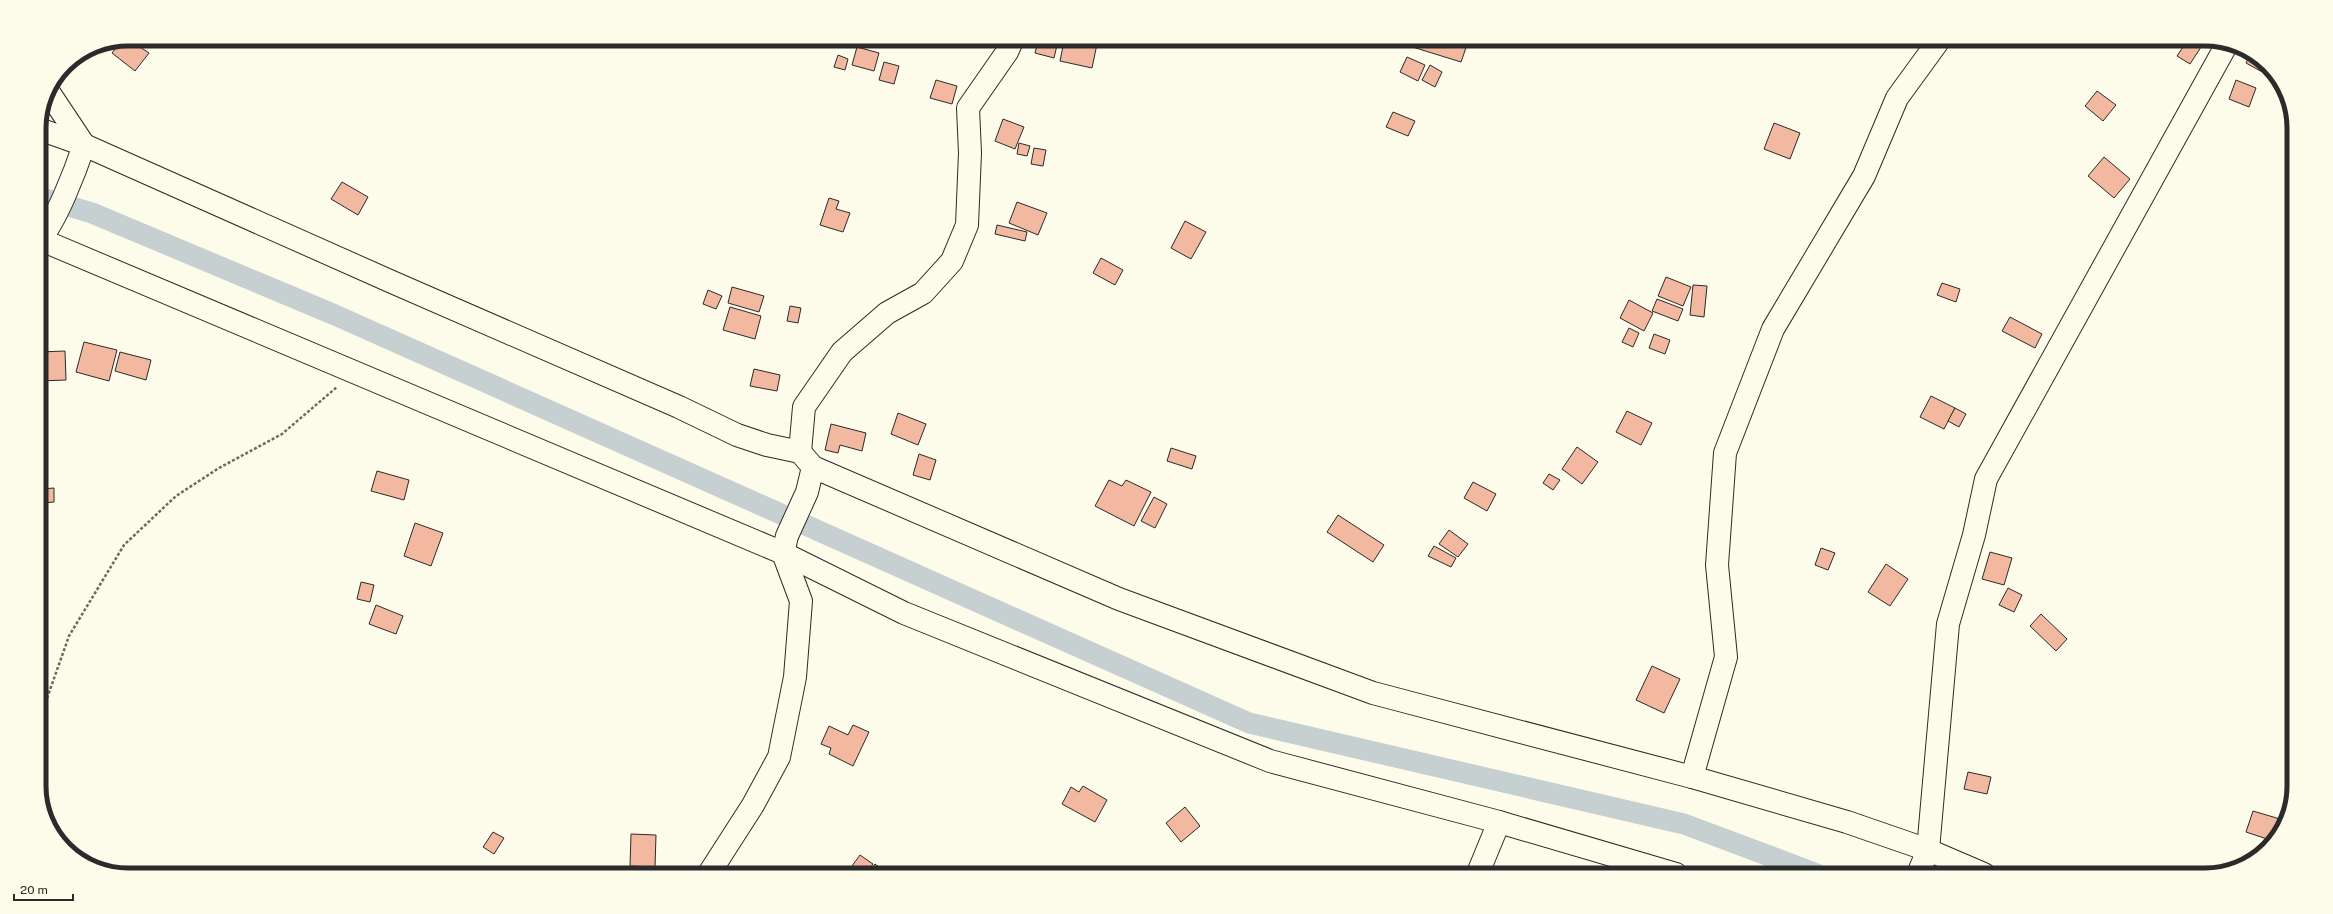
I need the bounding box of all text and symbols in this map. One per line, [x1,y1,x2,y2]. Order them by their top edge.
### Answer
scale bar [14,876,73,902]
text: 20 m [20,883,48,897]

